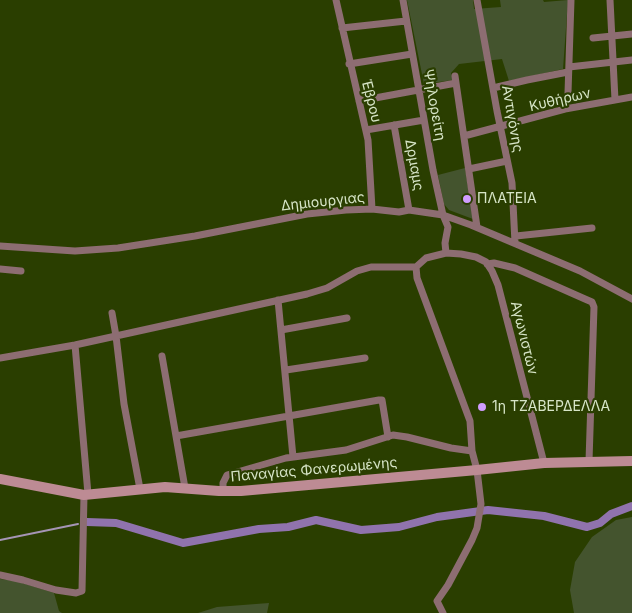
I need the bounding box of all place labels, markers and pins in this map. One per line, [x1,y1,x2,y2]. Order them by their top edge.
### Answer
place label: ΠΛΑΤΕΙΑ [477,191,537,207]
marker: ΠΛΑΤΕΙΑ [461,193,473,205]
place label: 1η ΤΖΑΒΕΡΔΕΛΛΑ [492,399,610,415]
marker: 1η ΤΖΑΒΕΡΔΕΛΛΑ [476,401,488,413]

